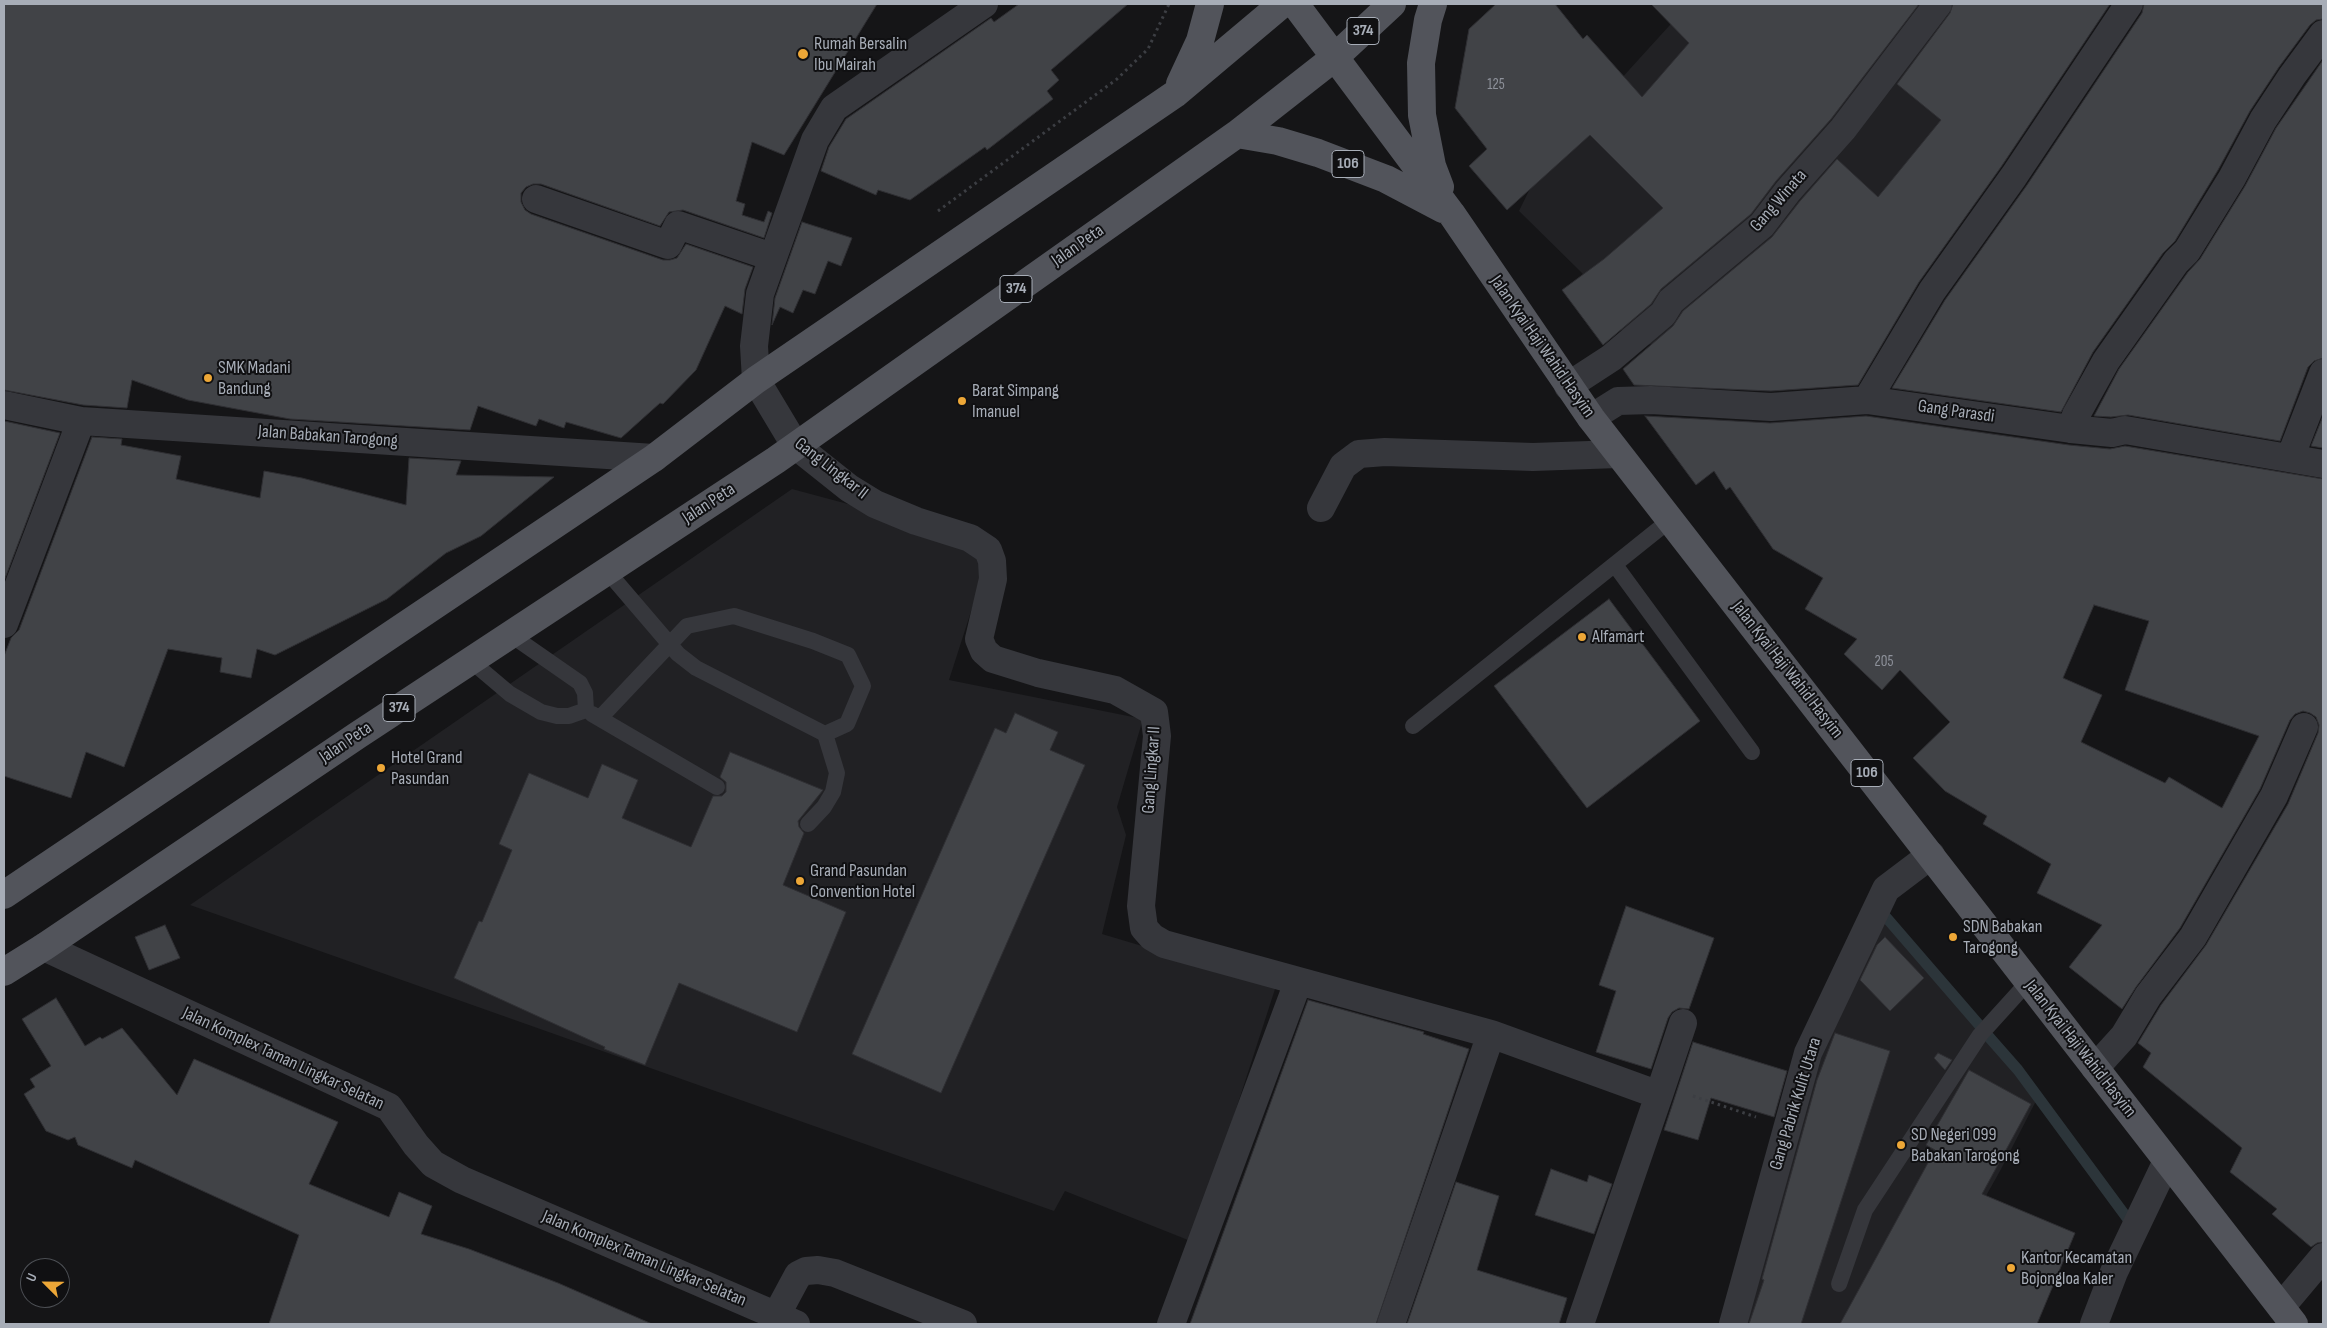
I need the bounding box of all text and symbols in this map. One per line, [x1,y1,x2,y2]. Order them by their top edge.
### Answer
road number: 374 [1347,18,1379,44]
place label: Rumah Bersalin Ibu Mairah [814,33,907,76]
marker: Rumah Bersalin Ibu Mairah [796,47,810,61]
house number: 125 [1487,76,1505,94]
road number: 106 [1332,150,1364,178]
street label: Gang Winata [1746,165,1812,237]
street label: Jalan Peta [1048,220,1108,272]
street label: Jalan Kyai Haji Wahid Hasyim [1485,272,1599,422]
road number: 374 [1000,276,1032,302]
place label: SMK Madani Bandung [218,357,291,399]
marker: SMK Madani Bandung [202,372,214,384]
place label: Barat Simpang Imanuel [972,380,1059,422]
marker: Barat Simpang Imanuel [956,395,968,407]
street label: Gang Parasdi [1916,396,1996,428]
street label: Jalan Babakan Tarogong [257,421,399,453]
street label: Gang Lingkar II [790,434,872,504]
street label: Jalan Peta [679,479,739,529]
street label: Jalan Kyai Haji Wahid Hasyim [1727,597,1847,743]
place label: Alfamart [1592,626,1645,648]
marker: Alfamart [1576,631,1588,643]
house number: 205 [1875,653,1893,671]
road number: 374 [383,694,415,721]
street label: Jalan Peta [316,718,376,768]
street label: Gang Lingkar II [1138,726,1166,814]
place label: Hotel Grand Pasundan [391,747,462,790]
road number: 106 [1851,760,1883,786]
marker: Hotel Grand Pasundan [375,762,387,774]
place label: Grand Pasundan Convention Hotel [810,860,915,902]
marker: Grand Pasundan Convention Hotel [794,875,806,887]
place label: SDN Babakan Tarogong [1963,916,2042,959]
marker: SDN Babakan Tarogong [1947,931,1959,943]
street label: Jalan Kyai Haji Wahid Hasyim [2020,976,2140,1122]
street label: Jalan Komplex Taman Lingkar Selatan [179,1003,387,1115]
street label: Gang Pabrik Kulit Utara [1766,1035,1826,1173]
place label: SD Negeri 099 Babakan Tarogong [1911,1124,2020,1166]
marker: SD Negeri 099 Babakan Tarogong [1895,1139,1907,1151]
street label: Jalan Komplex Taman Lingkar Selatan [539,1206,749,1312]
place label: Kantor Kecamatan Bojongloa Kaler [2021,1247,2132,1290]
north arrow [20,1258,70,1308]
marker: Kantor Kecamatan Bojongloa Kaler [2005,1262,2017,1274]
text: U [22,1271,41,1284]

